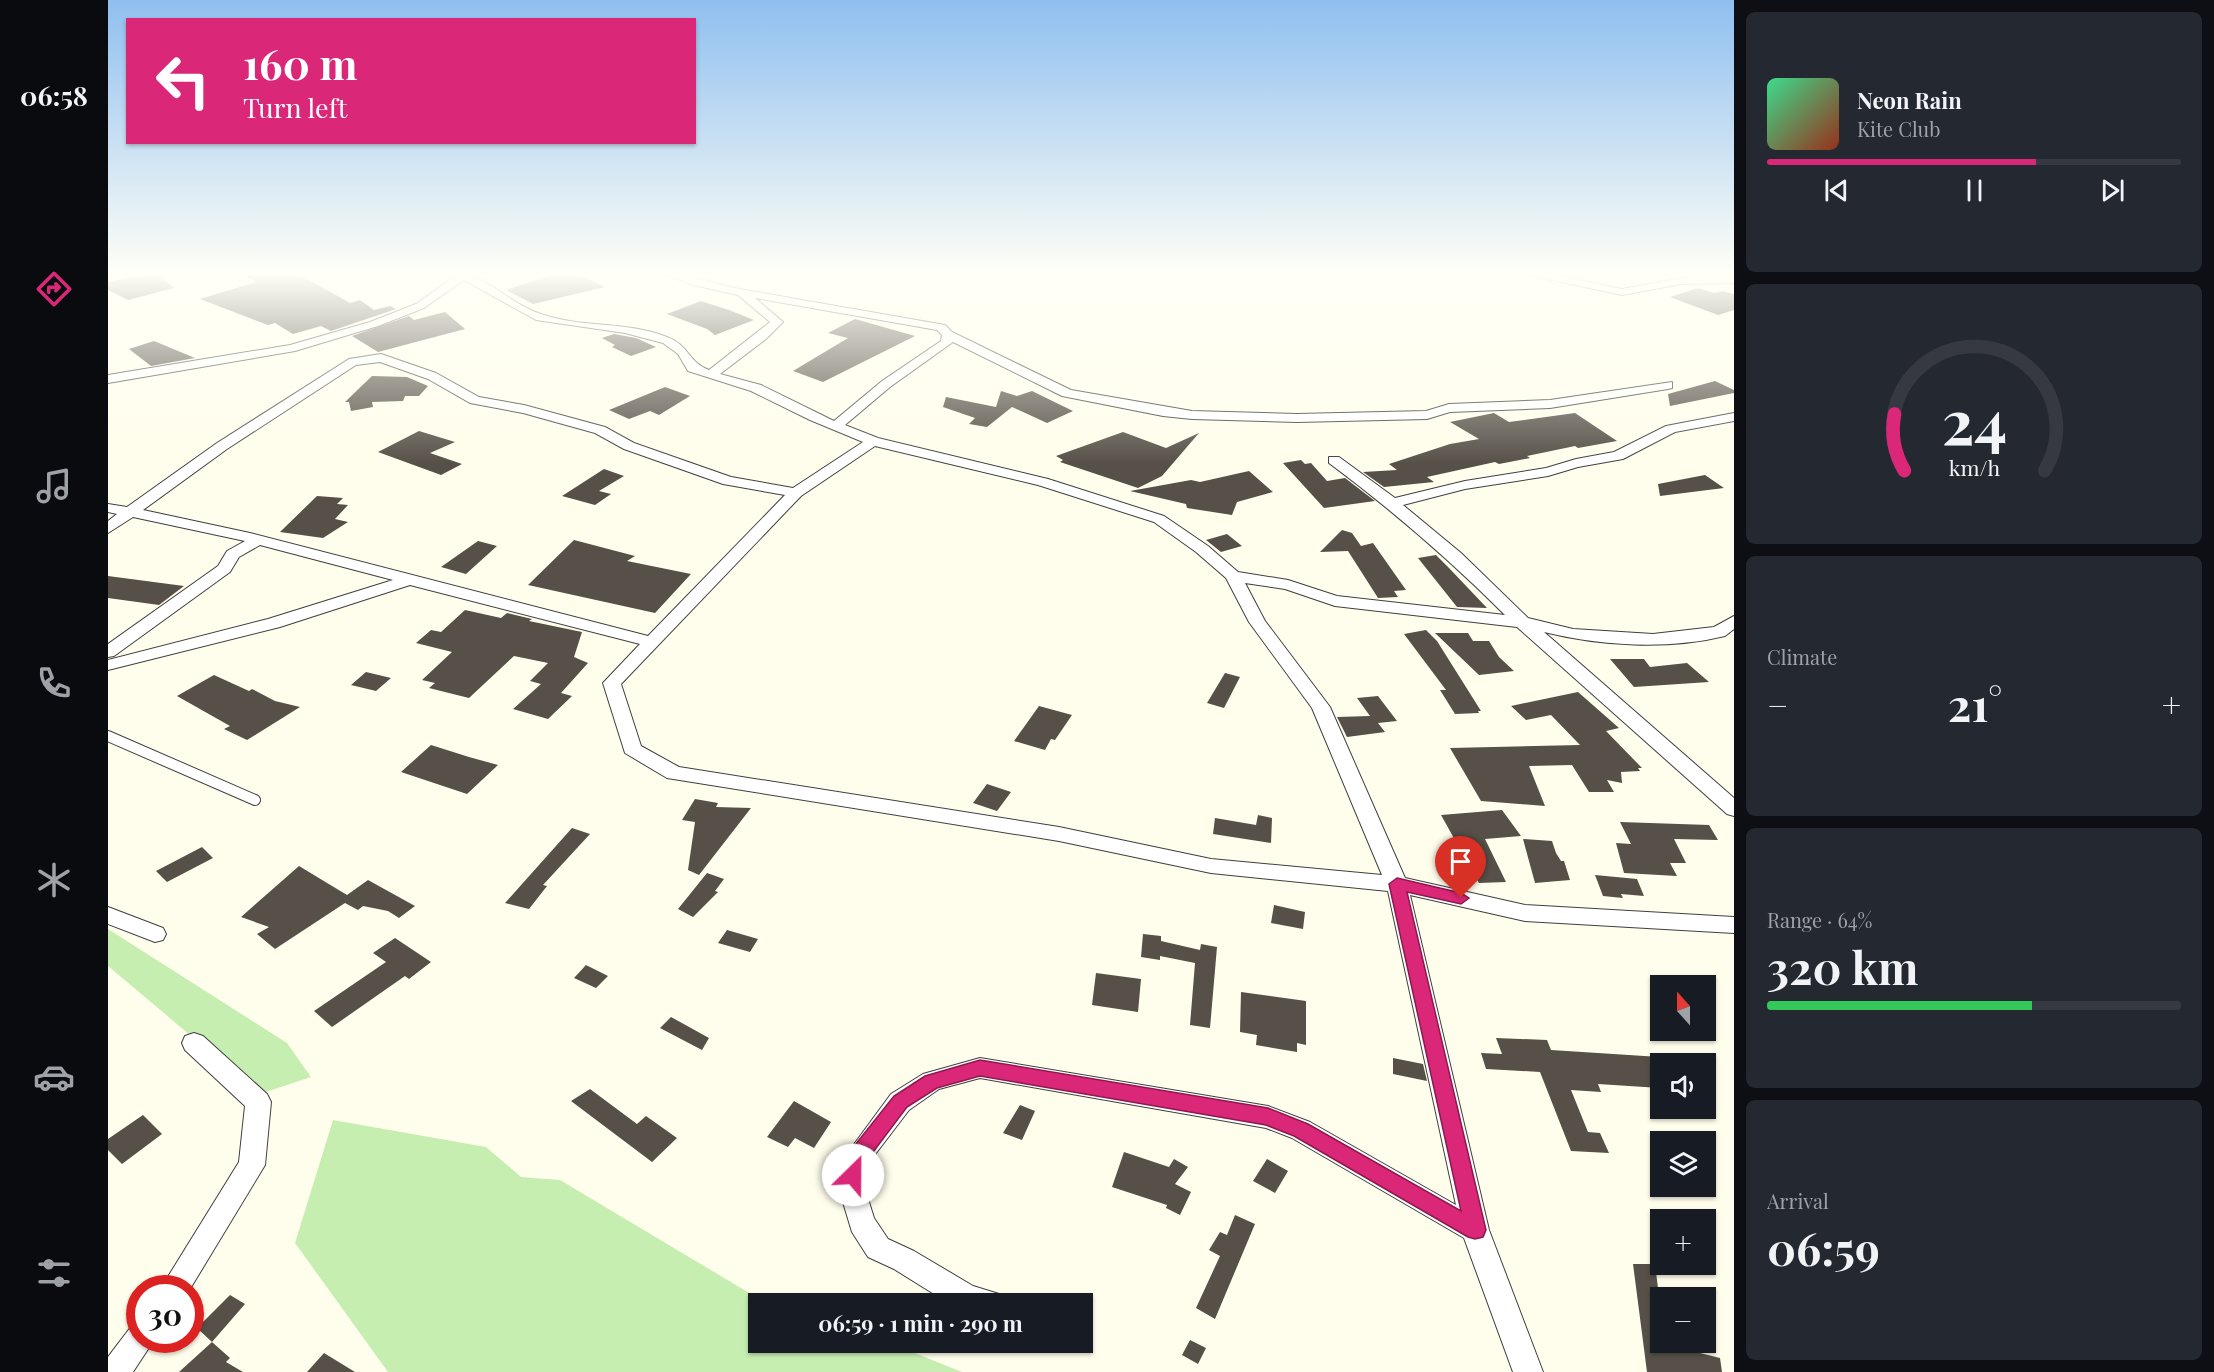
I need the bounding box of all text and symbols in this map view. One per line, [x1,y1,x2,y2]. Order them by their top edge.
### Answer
text: 160 m [243,35,358,91]
icon: left [144,42,222,120]
text: 06:58 [20,77,88,113]
text: Neon Rain [1857,85,1962,115]
text: Turn left [243,89,347,125]
text: Kite Club [1857,115,1941,142]
icon: previous [1820,174,1853,207]
icon: pause [1958,174,1991,207]
icon: next [2096,174,2129,207]
icon: directions [33,268,75,310]
text: 24 [1941,377,2007,461]
text: km/h [1948,453,2000,481]
icon: music [33,465,75,507]
text: Climate [1767,643,1837,670]
icon: phone [33,662,75,704]
text: 21° [1948,673,2002,733]
text: − [1767,682,1788,726]
text: + [2162,682,2181,726]
pin [1435,836,1486,898]
icon: arrive [1444,845,1477,878]
icon: climate [33,859,75,901]
text: Range · 64% [1767,906,1872,933]
text: 320 km [1767,936,1919,996]
north arrow [1650,975,1716,1041]
map controls [1650,975,1716,1353]
button: sound [1650,1053,1716,1119]
icon: car [33,1056,75,1098]
button: layers [1650,1131,1716,1197]
position arrow [821,1143,885,1207]
text: Arrival [1767,1187,1829,1214]
button: + [1650,1209,1716,1275]
text: 06:59 [1767,1217,1880,1277]
icon: filters [33,1252,75,1294]
speed limit sign: 30 [126,1275,204,1353]
button: − [1650,1287,1716,1353]
text: 06:59 · 1 min · 290 m [818,1308,1023,1338]

